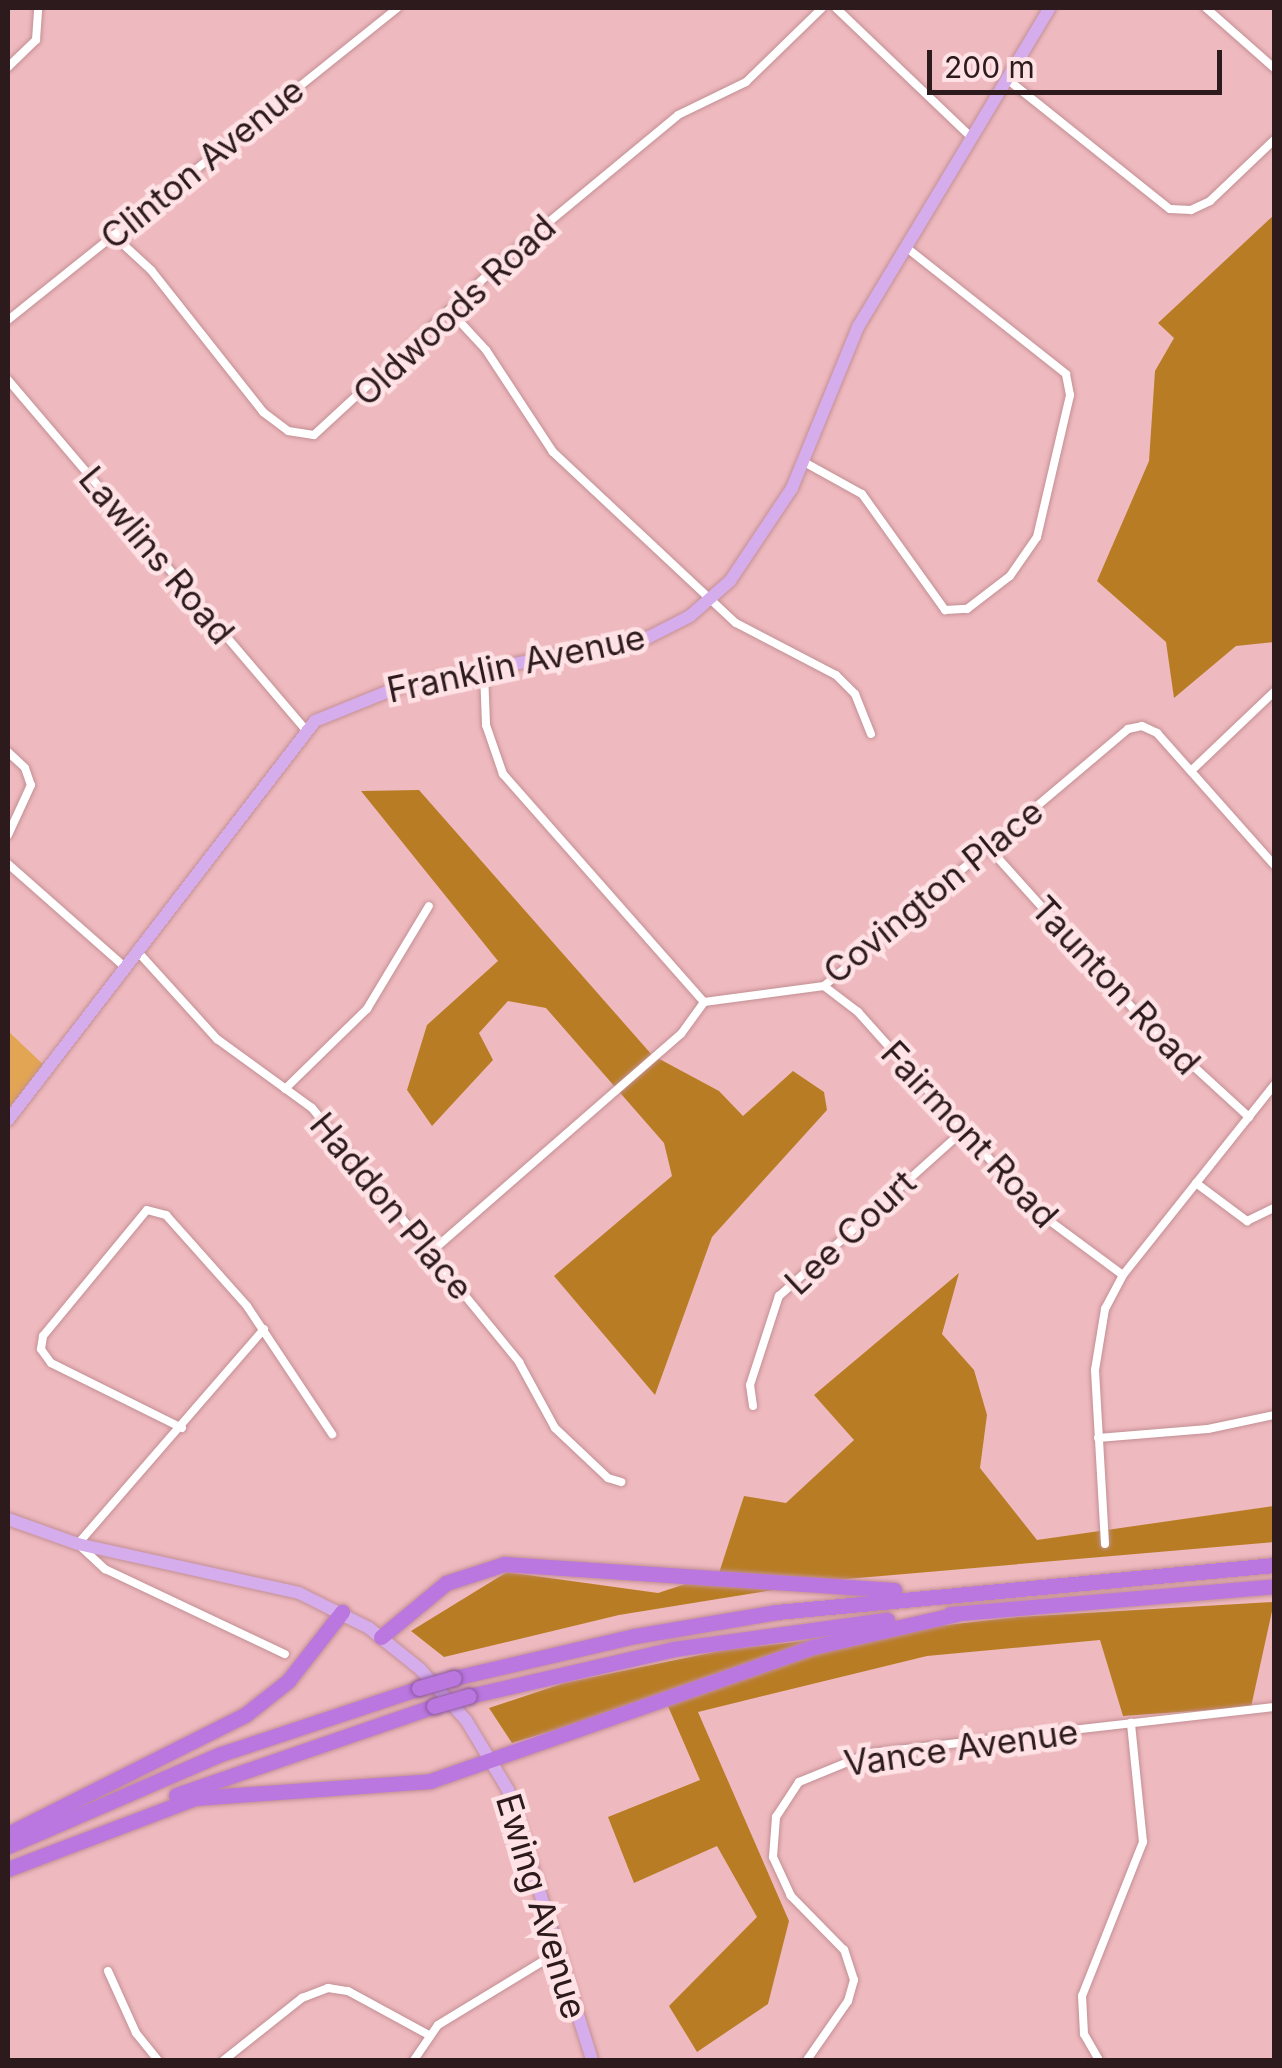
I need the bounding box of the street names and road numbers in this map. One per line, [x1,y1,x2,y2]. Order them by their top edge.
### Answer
street label: Clinton Avenue [92,68,312,258]
street label: Oldwoods Road [344,206,564,414]
street label: Lawlins Road [71,458,243,652]
street label: Franklin Avenue [383,615,649,711]
street label: Covington Place [815,790,1051,992]
street label: Taunton Road [1023,887,1209,1083]
street label: Fairmont Road [873,1032,1067,1236]
street label: Haddon Place [302,1104,482,1308]
street label: Lee Court [776,1161,924,1303]
street label: Vance Avenue [841,1710,1081,1784]
street label: Ewing Avenue [488,1788,596,2024]

